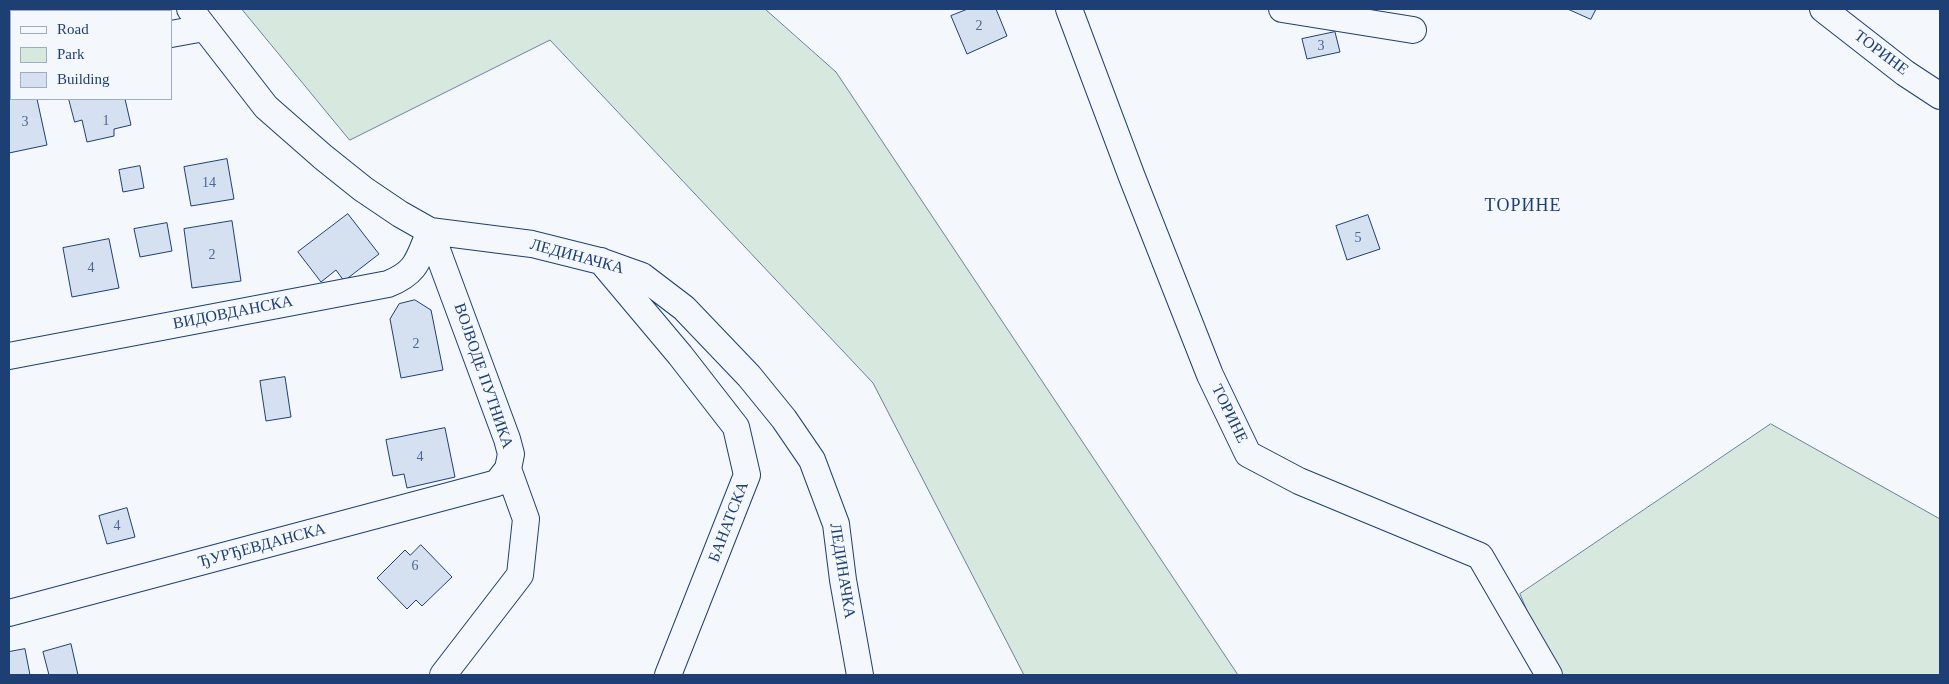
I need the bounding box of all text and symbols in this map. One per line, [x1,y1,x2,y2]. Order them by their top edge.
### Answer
legend [10,10,172,100]
house number: 2 [976,18,982,34]
text: Road [57,21,89,37]
street label: ТОРИНЕ [1850,26,1912,80]
house number: 3 [1318,38,1324,54]
text: Park [57,46,85,62]
text: Building [57,71,110,87]
house number: 1 [102,113,110,129]
house number: 3 [22,114,28,130]
house number: 14 [202,175,216,191]
district label: ТОРИНЕ [1484,195,1562,217]
house number: 5 [1355,230,1362,246]
street label: ЛЕДИНАЧКА [528,235,626,279]
house number: 2 [208,247,216,263]
house number: 4 [88,260,94,276]
street label: ВИДОВДАНСКА [171,292,295,334]
street label: ВОЈВОДЕ ПУТНИКА [449,301,517,451]
house number: 2 [412,336,420,352]
street label: ТОРИНЕ [1207,382,1251,446]
house number: 4 [416,449,424,465]
street label: БАНАТСКА [705,479,753,565]
house number: 4 [114,518,120,534]
street label: ЂУРЂЕВДАНСКА [196,520,328,572]
street label: ЛЕДИНАЧКА [825,522,859,620]
house number: 6 [412,558,418,574]

